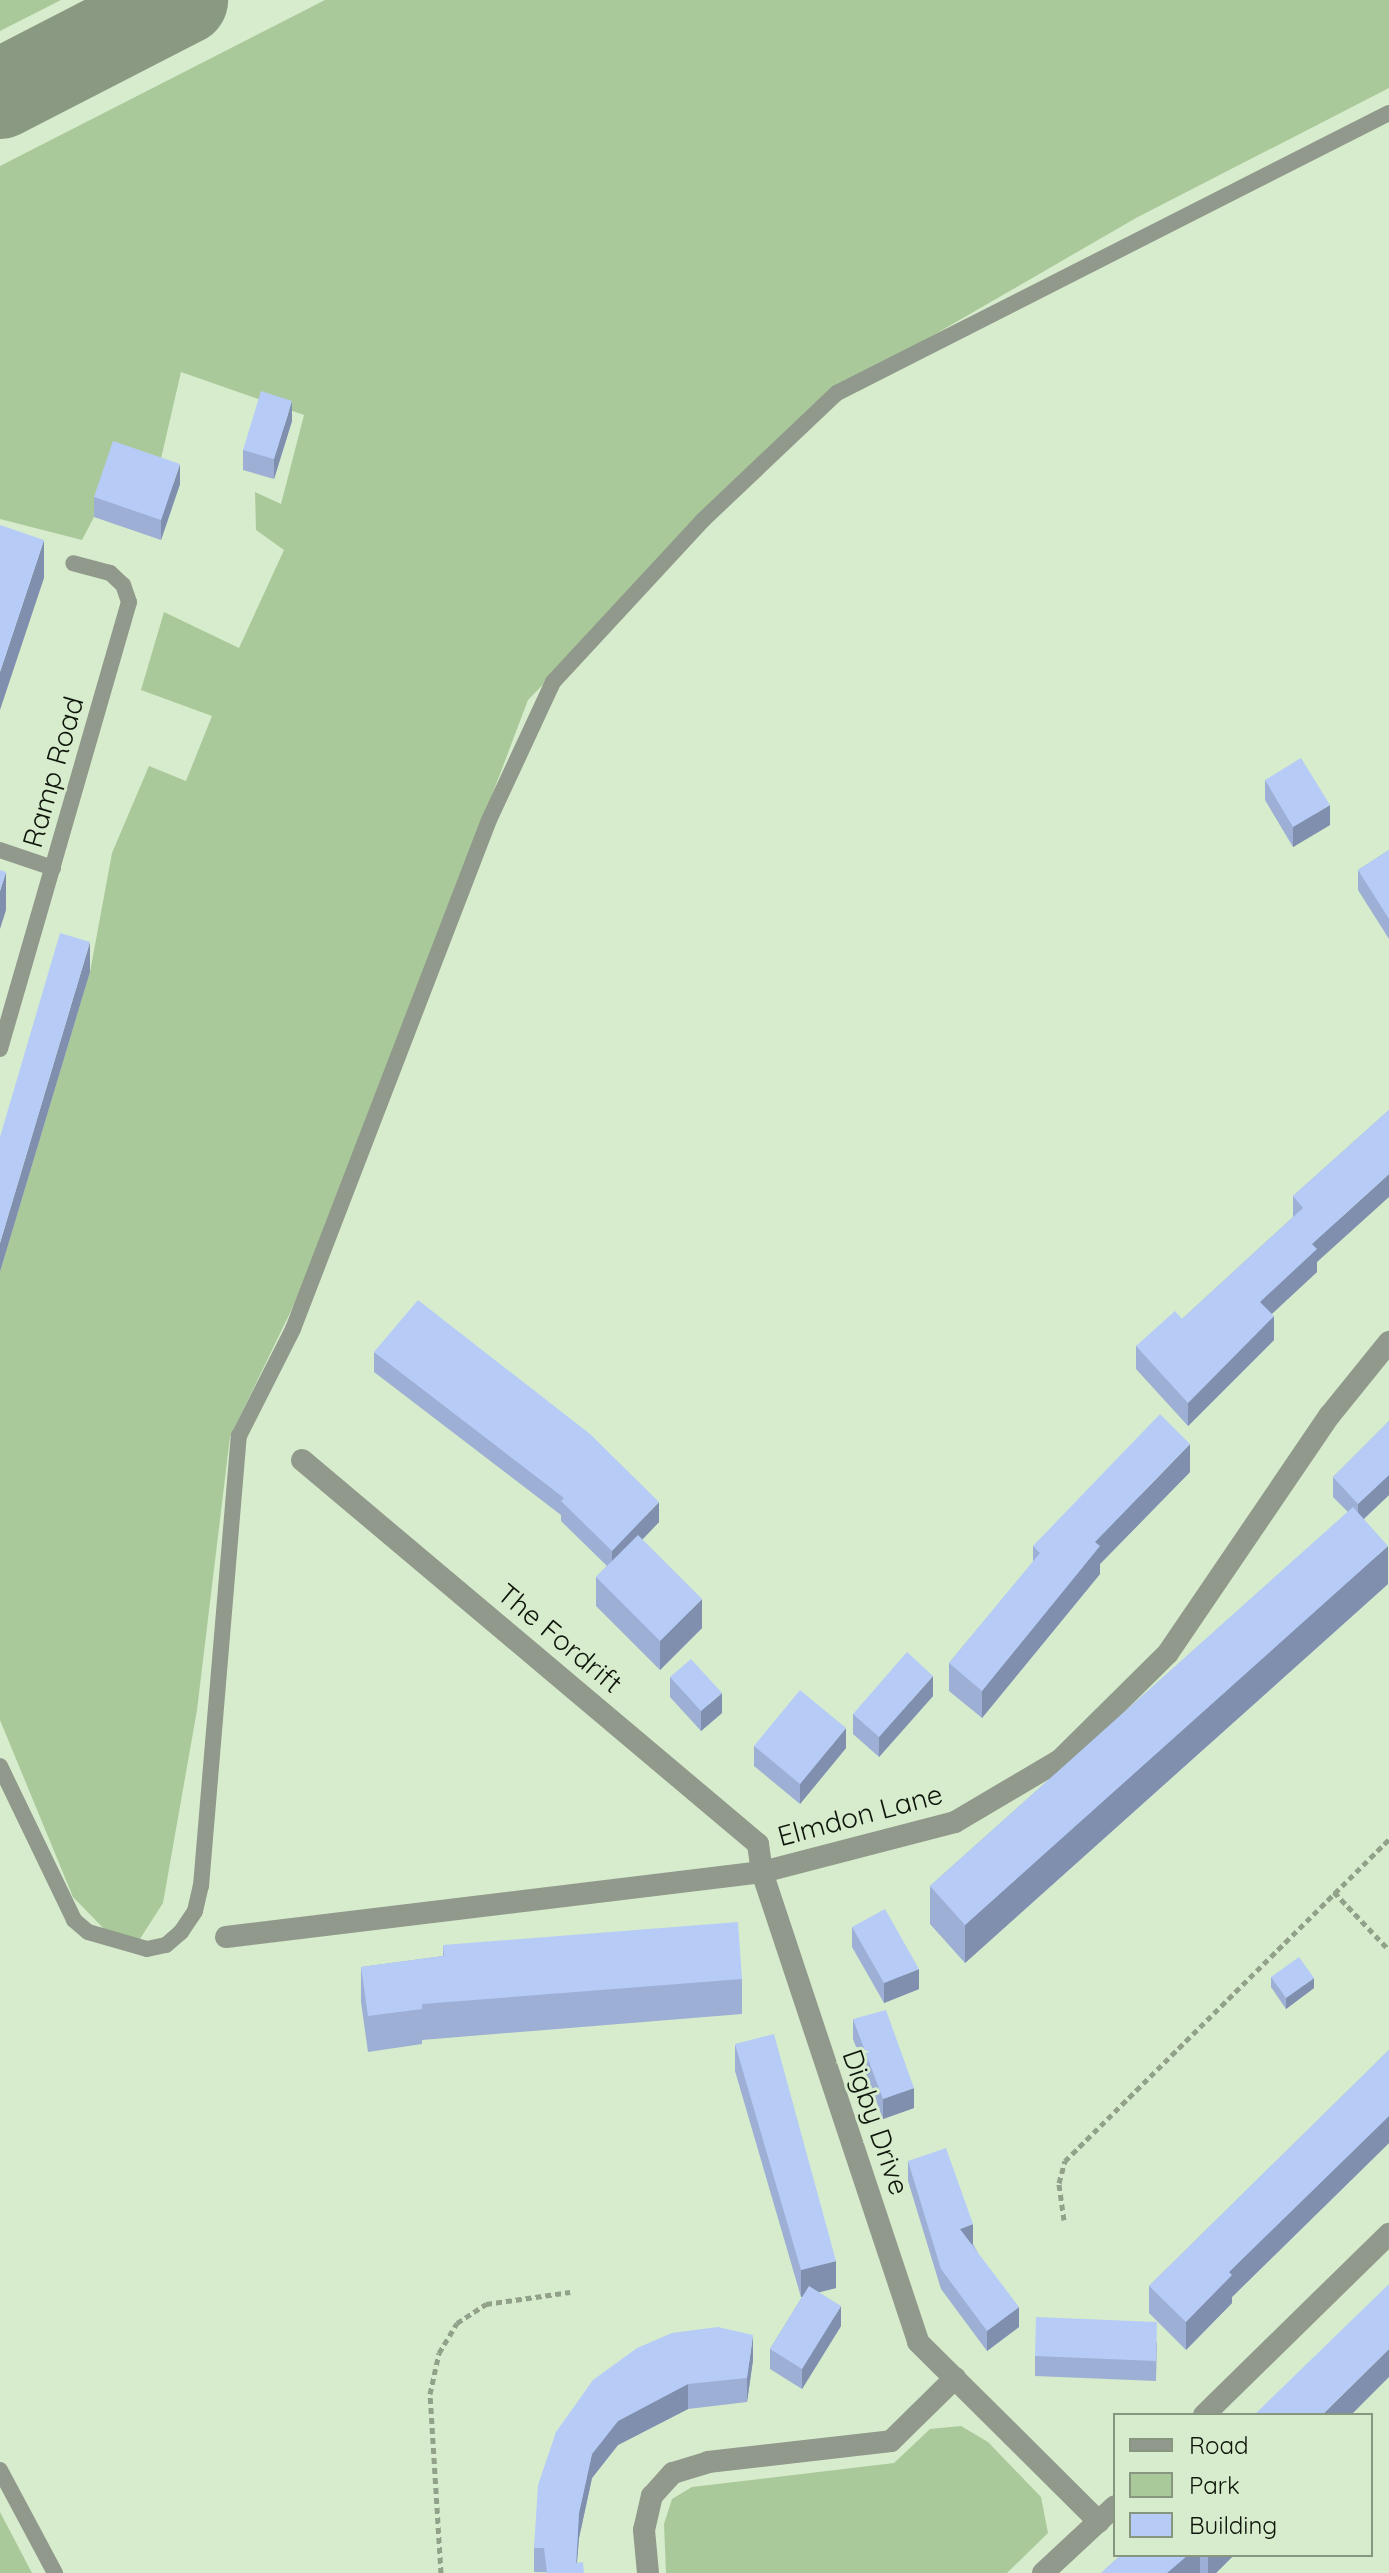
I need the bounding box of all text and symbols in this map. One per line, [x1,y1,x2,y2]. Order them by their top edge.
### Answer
street label: Ramp Road [15,693,91,851]
street label: The Fordrift [491,1576,629,1700]
street label: Elmdon Lane [774,1777,946,1853]
street label: Digby Drive [835,2045,917,2199]
legend [1113,2413,1373,2557]
text: Road [1189,2430,1249,2460]
text: Park [1189,2470,1240,2500]
text: Building [1189,2510,1277,2540]

